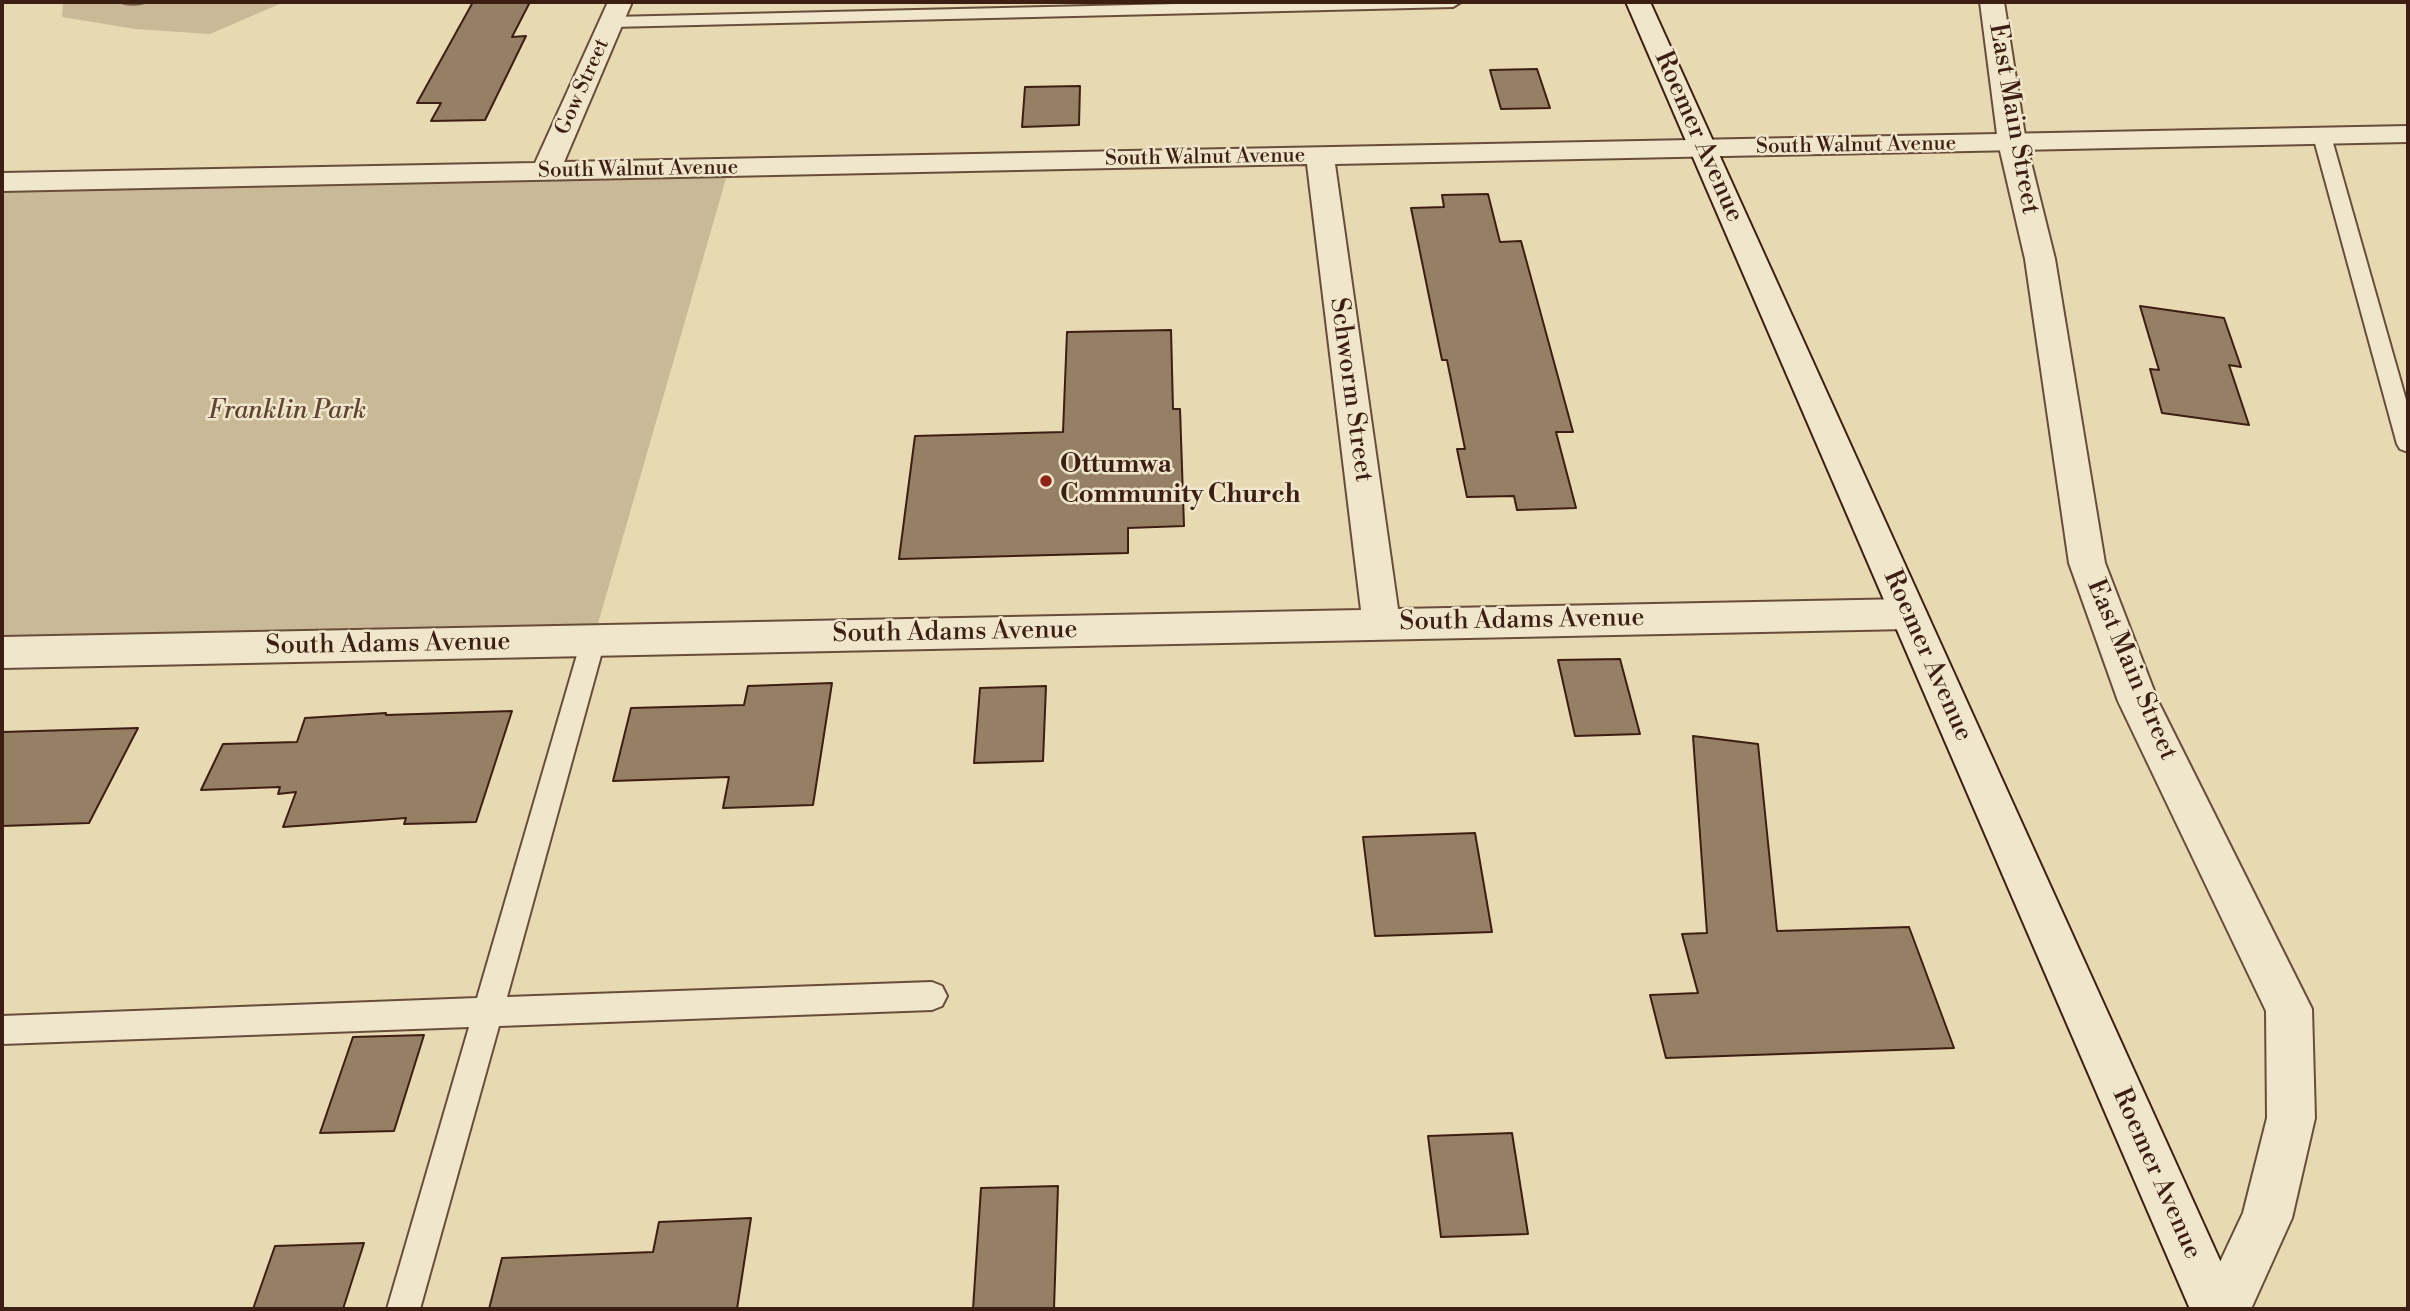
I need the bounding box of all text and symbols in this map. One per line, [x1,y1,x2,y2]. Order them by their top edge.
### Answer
street label: East Main Street [1981,21,2045,217]
street label: Gow Street [551,35,615,139]
street label: Roemer Avenue [1646,47,1750,227]
street label: South Walnut Avenue [1756,132,1956,160]
street label: South Walnut Avenue [1105,144,1305,172]
street label: South Walnut Avenue [538,156,738,184]
street label: Schworm Street [1322,296,1378,484]
park label: Franklin Park [208,396,366,428]
place label: Ottumwa Community Church [1060,450,1301,512]
marker: Ottumwa Community Church [1038,473,1054,489]
street label: Roemer Avenue [1875,566,1979,746]
street label: East Main Street [2079,575,2183,765]
street label: South Adams Avenue [1399,603,1645,639]
street label: South Adams Avenue [832,615,1078,651]
street label: South Adams Avenue [265,627,511,663]
street label: Roemer Avenue [2104,1084,2208,1264]

